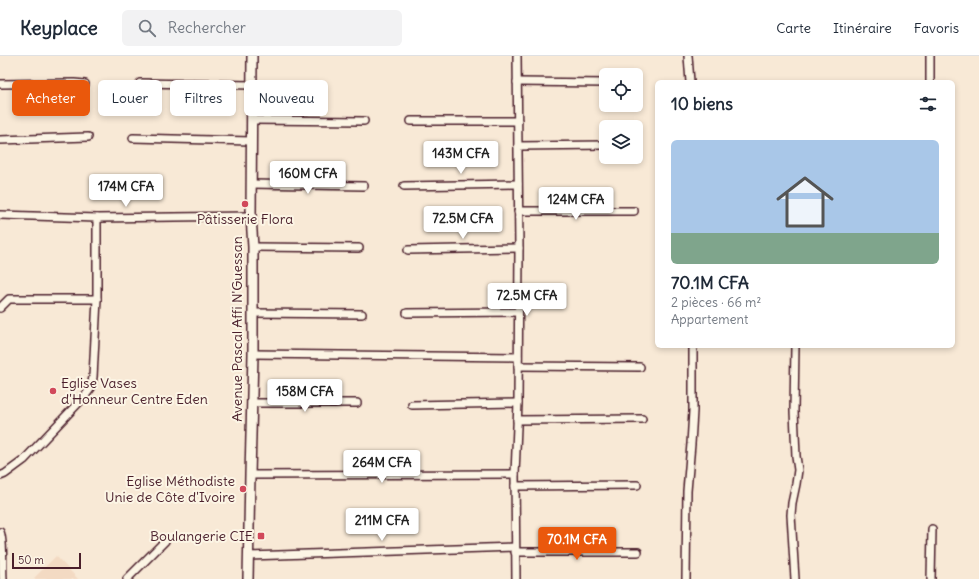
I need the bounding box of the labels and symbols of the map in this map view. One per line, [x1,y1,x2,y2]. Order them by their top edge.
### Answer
pin: 143M CFA [420,141,502,175]
pin: 160M CFA [267,161,349,195]
pin: 174M CFA [85,174,167,208]
pin: 124M CFA [535,187,617,221]
marker: Pâtisserie Flora [240,199,250,209]
pin: 72.5M CFA [417,206,509,240]
place label: Pâtisserie Flora [197,210,293,228]
street label: Avenue Pascal Affi N'Guessan [228,236,246,422]
pin: 72.5M CFA [481,283,573,317]
place label: Eglise Vases d'Honneur Centre Eden [61,374,208,408]
pin: 158M CFA [264,379,346,413]
marker: Eglise Vases d'Honneur Centre Eden [48,386,58,396]
pin: 264M CFA [341,450,423,484]
place label: Eglise Méthodiste Unie de Côte d'Ivoire [105,472,235,506]
marker: Eglise Méthodiste Unie de Côte d'Ivoire [238,484,248,494]
pin: 211M CFA [341,508,423,542]
place label: Boulangerie CIE [150,527,253,545]
pin: 70.1M CFA [531,527,623,561]
marker: Boulangerie CIE [256,531,266,541]
scale bar [12,551,81,570]

